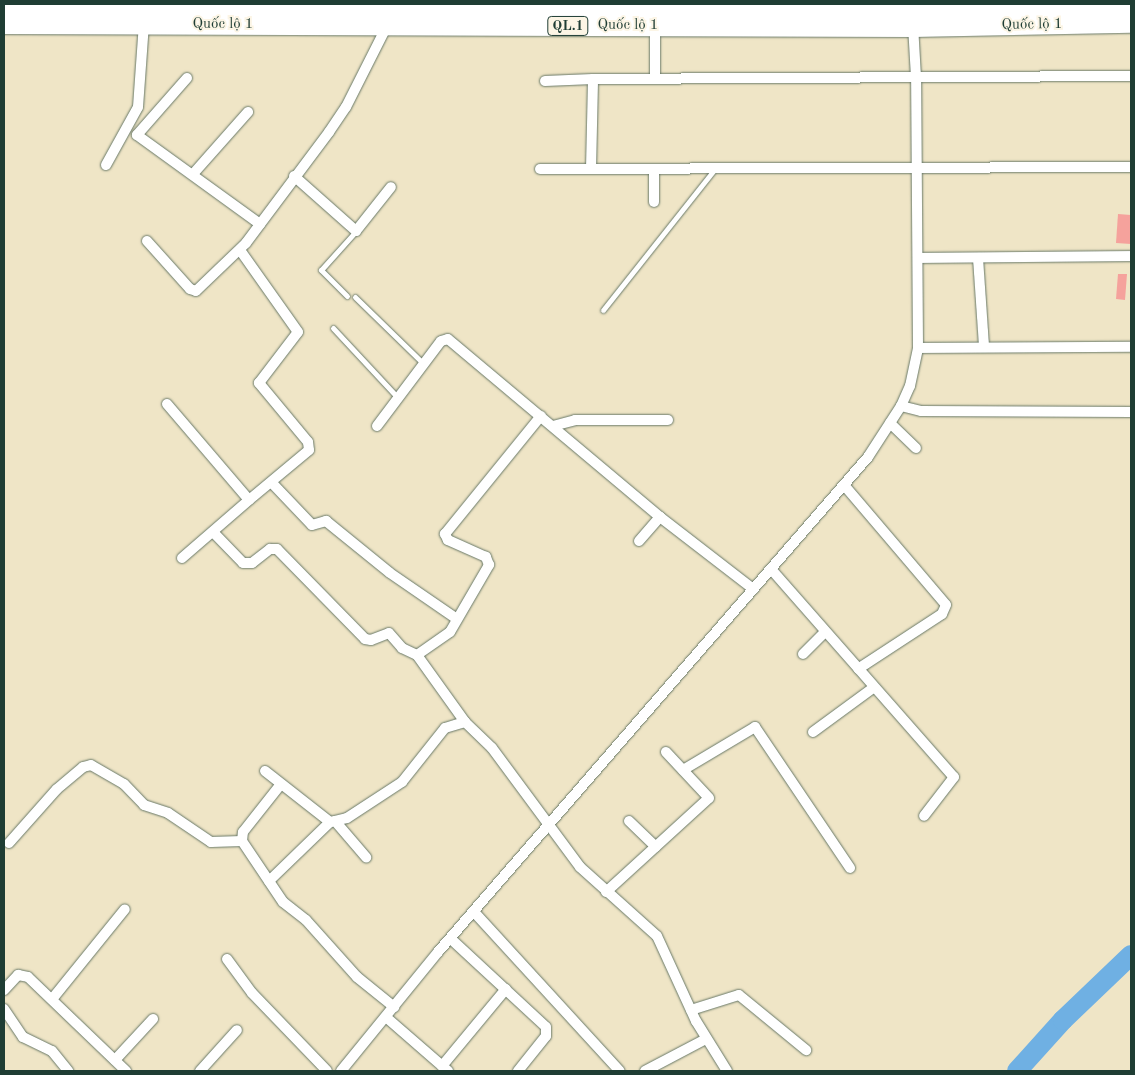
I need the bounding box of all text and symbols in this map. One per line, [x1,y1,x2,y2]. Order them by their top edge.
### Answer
road number: QL.1 [547,15,589,38]
street label: Quốc lộ 1 [1001,15,1063,35]
street label: Quốc lộ 1 [192,16,254,34]
street label: Quốc lộ 1 [597,17,659,35]

